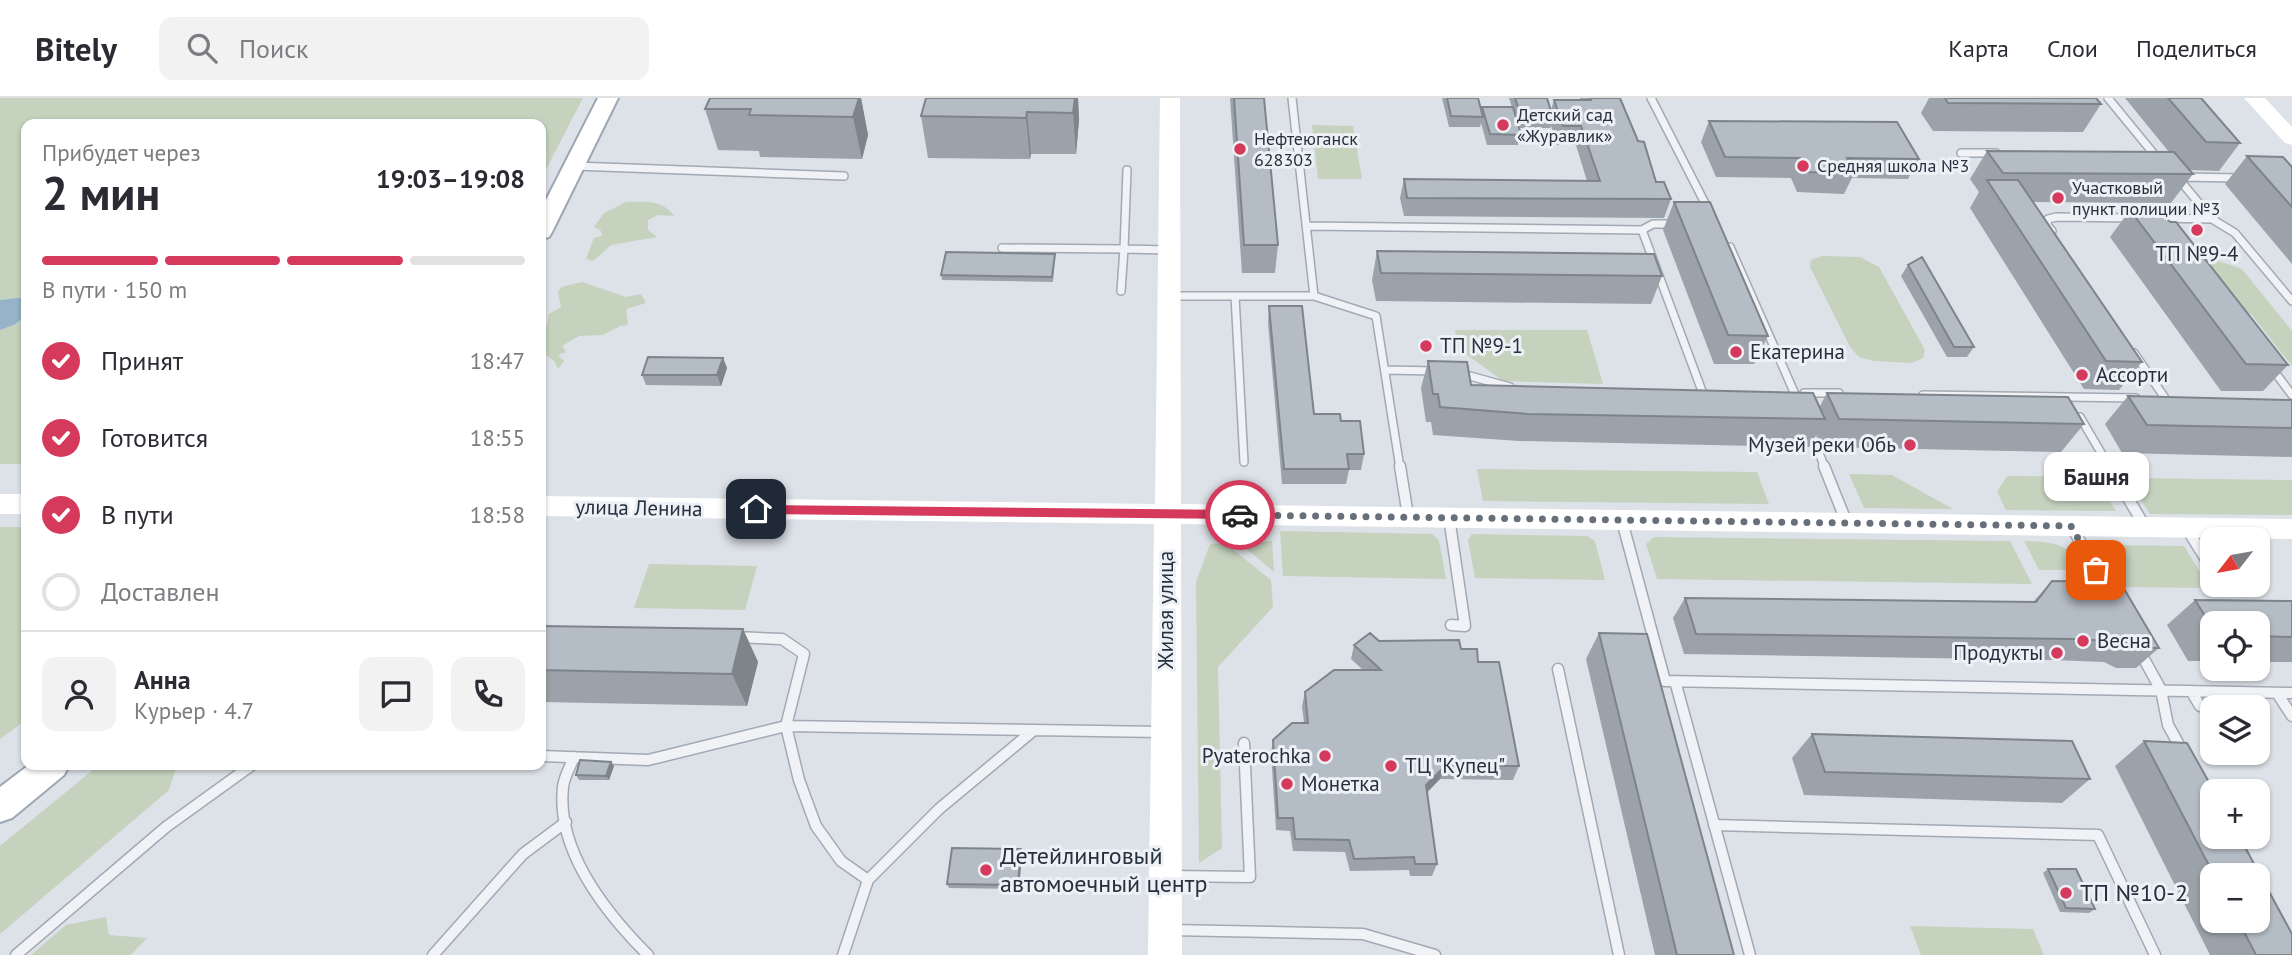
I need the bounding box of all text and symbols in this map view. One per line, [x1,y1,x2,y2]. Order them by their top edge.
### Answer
search box [159,17,649,80]
text: Bitely [35,27,117,70]
icon: search [183,29,221,67]
text: Поиск [239,32,308,65]
text: Карта [1948,33,2009,64]
text: Слои [2047,33,2098,64]
text: Поделиться [2136,33,2257,64]
place label: Детский сад «Журавлик» [1517,103,1613,147]
marker: Детский сад «Журавлик» [1495,117,1511,133]
place label: Нефтеюганск 628303 [1254,127,1358,171]
text: Прибудет через [42,138,201,167]
marker: Нефтеюганск 628303 [1232,141,1248,157]
place label: Средняя школа №3 [1817,154,1969,177]
marker: Средняя школа №3 [1795,158,1811,174]
text: 19:03–19:08 [376,162,525,195]
text: 2 мин [42,163,160,223]
place label: Участковый пункт полиции №3 [2072,176,2220,220]
marker: Участковый пункт полиции №3 [2050,190,2066,206]
marker: ТП №9-4 [2189,222,2205,238]
place label: ТП №9-4 [2155,240,2239,267]
text: В пути · 150 m [42,275,187,304]
place label: ТП №9-1 [1440,332,1523,359]
marker: ТП №9-1 [1418,338,1434,354]
place label: Екатерина [1750,338,1845,365]
icon: check [42,342,80,380]
text: Принят [101,344,183,377]
marker: Екатерина [1728,344,1744,360]
text: 18:47 [470,346,525,375]
place label: Ассорти [2096,361,2168,388]
marker: Ассорти [2074,367,2090,383]
icon: check [42,419,80,457]
text: Готовится [101,421,208,454]
text: 18:55 [470,423,525,452]
place label: Музей реки Обь [1748,431,1896,458]
marker: Музей реки Обь [1902,437,1918,453]
callout: Башня [2044,451,2148,500]
text: Башня [2064,462,2129,491]
pin [726,479,786,539]
courier [1205,480,1275,550]
icon: home [737,490,775,528]
street label: улица Ленина [575,493,703,522]
icon: check [42,496,80,534]
icon: car [1221,496,1259,534]
text: В пути [101,498,174,531]
text: 18:58 [470,500,525,529]
north arrow [2200,527,2270,597]
map controls [2200,527,2270,933]
pin [2066,540,2126,600]
street label: Жилая улица [1152,551,1179,670]
icon: bag [2077,551,2115,589]
text: Доставлен [101,575,220,608]
button: locate [2200,611,2270,681]
place label: Весна [2097,627,2151,654]
marker: Весна [2075,633,2091,649]
place label: Продукты [1953,639,2043,666]
marker: Продукты [2049,645,2065,661]
button: person [42,657,116,731]
button: chat [359,657,433,731]
button: phone [451,657,525,731]
text: Анна [134,663,191,696]
button: layers [2200,695,2270,765]
text: Курьер · 4.7 [134,696,254,725]
place label: Pyaterochka [1202,742,1311,769]
marker: Pyaterochka [1317,748,1333,764]
place label: ТЦ "Купец" [1405,752,1505,779]
marker: ТЦ "Купец" [1383,758,1399,774]
place label: Монетка [1301,770,1380,797]
marker: Монетка [1279,776,1295,792]
button: + [2200,779,2270,849]
place label: Детейлинговый автомоечный центр [1000,840,1207,899]
marker: Детейлинговый автомоечный центр [978,862,994,878]
button: − [2200,863,2270,933]
place label: ТП №10-2 [2080,877,2188,908]
marker: ТП №10-2 [2058,885,2074,901]

